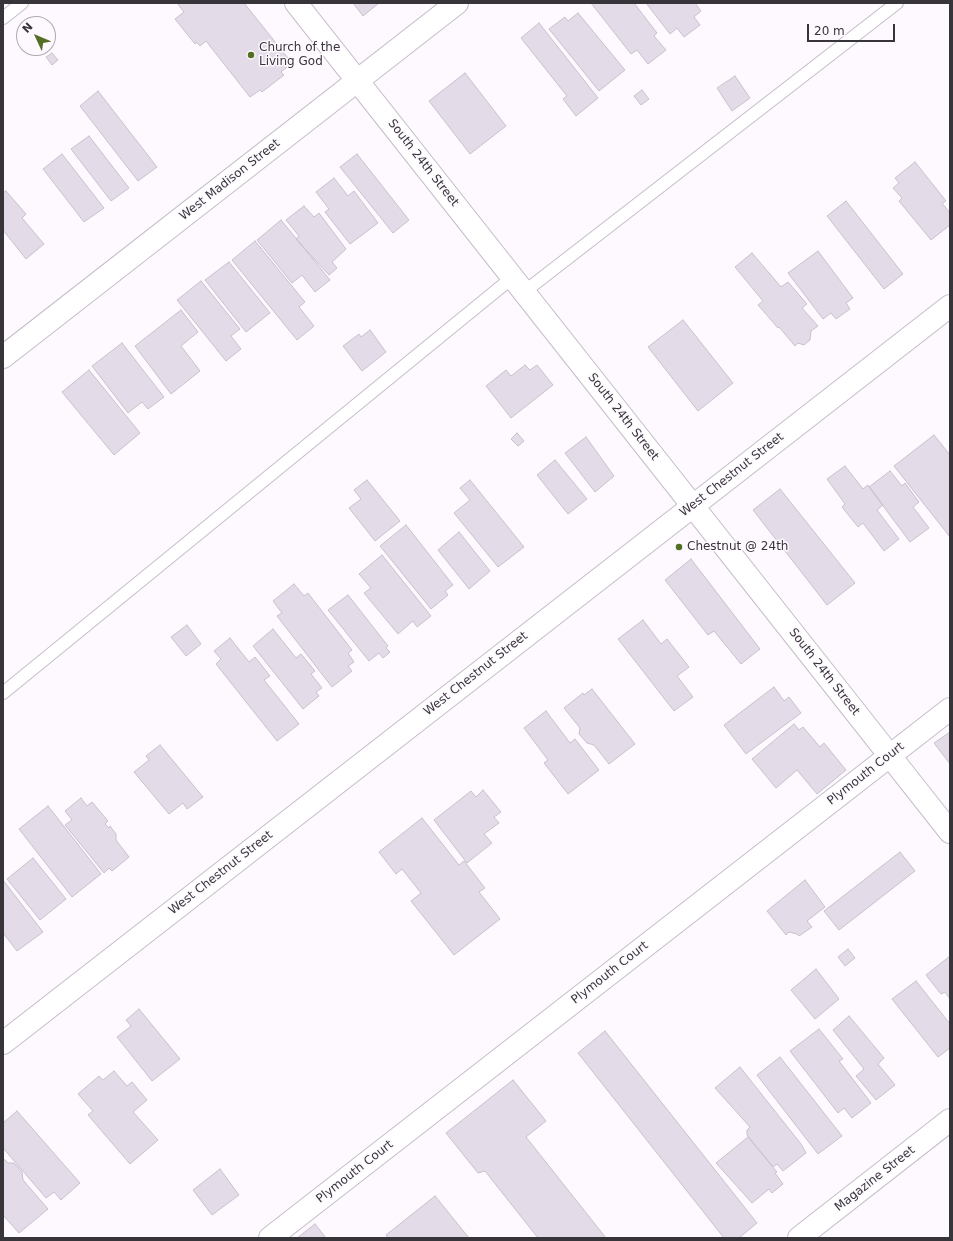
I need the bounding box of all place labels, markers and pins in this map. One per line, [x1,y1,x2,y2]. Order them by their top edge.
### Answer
place label: Church of the Living God [259,41,340,69]
marker: Church of the Living God [246,50,256,60]
place label: Chestnut @ 24th [687,540,788,554]
marker: Chestnut @ 24th [674,542,684,552]

